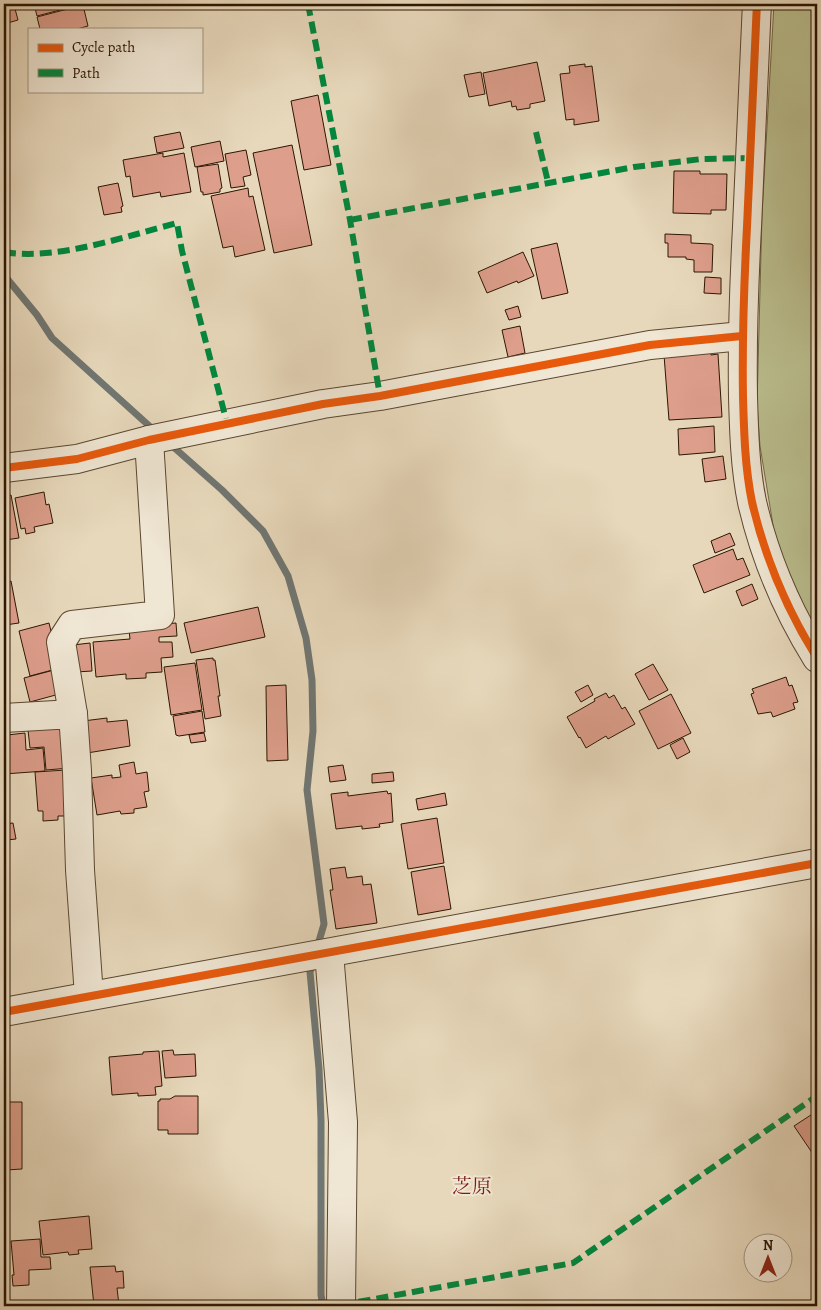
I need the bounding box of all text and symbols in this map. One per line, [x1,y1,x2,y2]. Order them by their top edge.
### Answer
legend [28,28,202,92]
text: Cycle path [72,37,135,57]
text: Path [72,63,100,83]
district label: 芝原 [452,1173,492,1200]
north arrow [744,1232,794,1282]
text: N [763,1236,773,1255]

